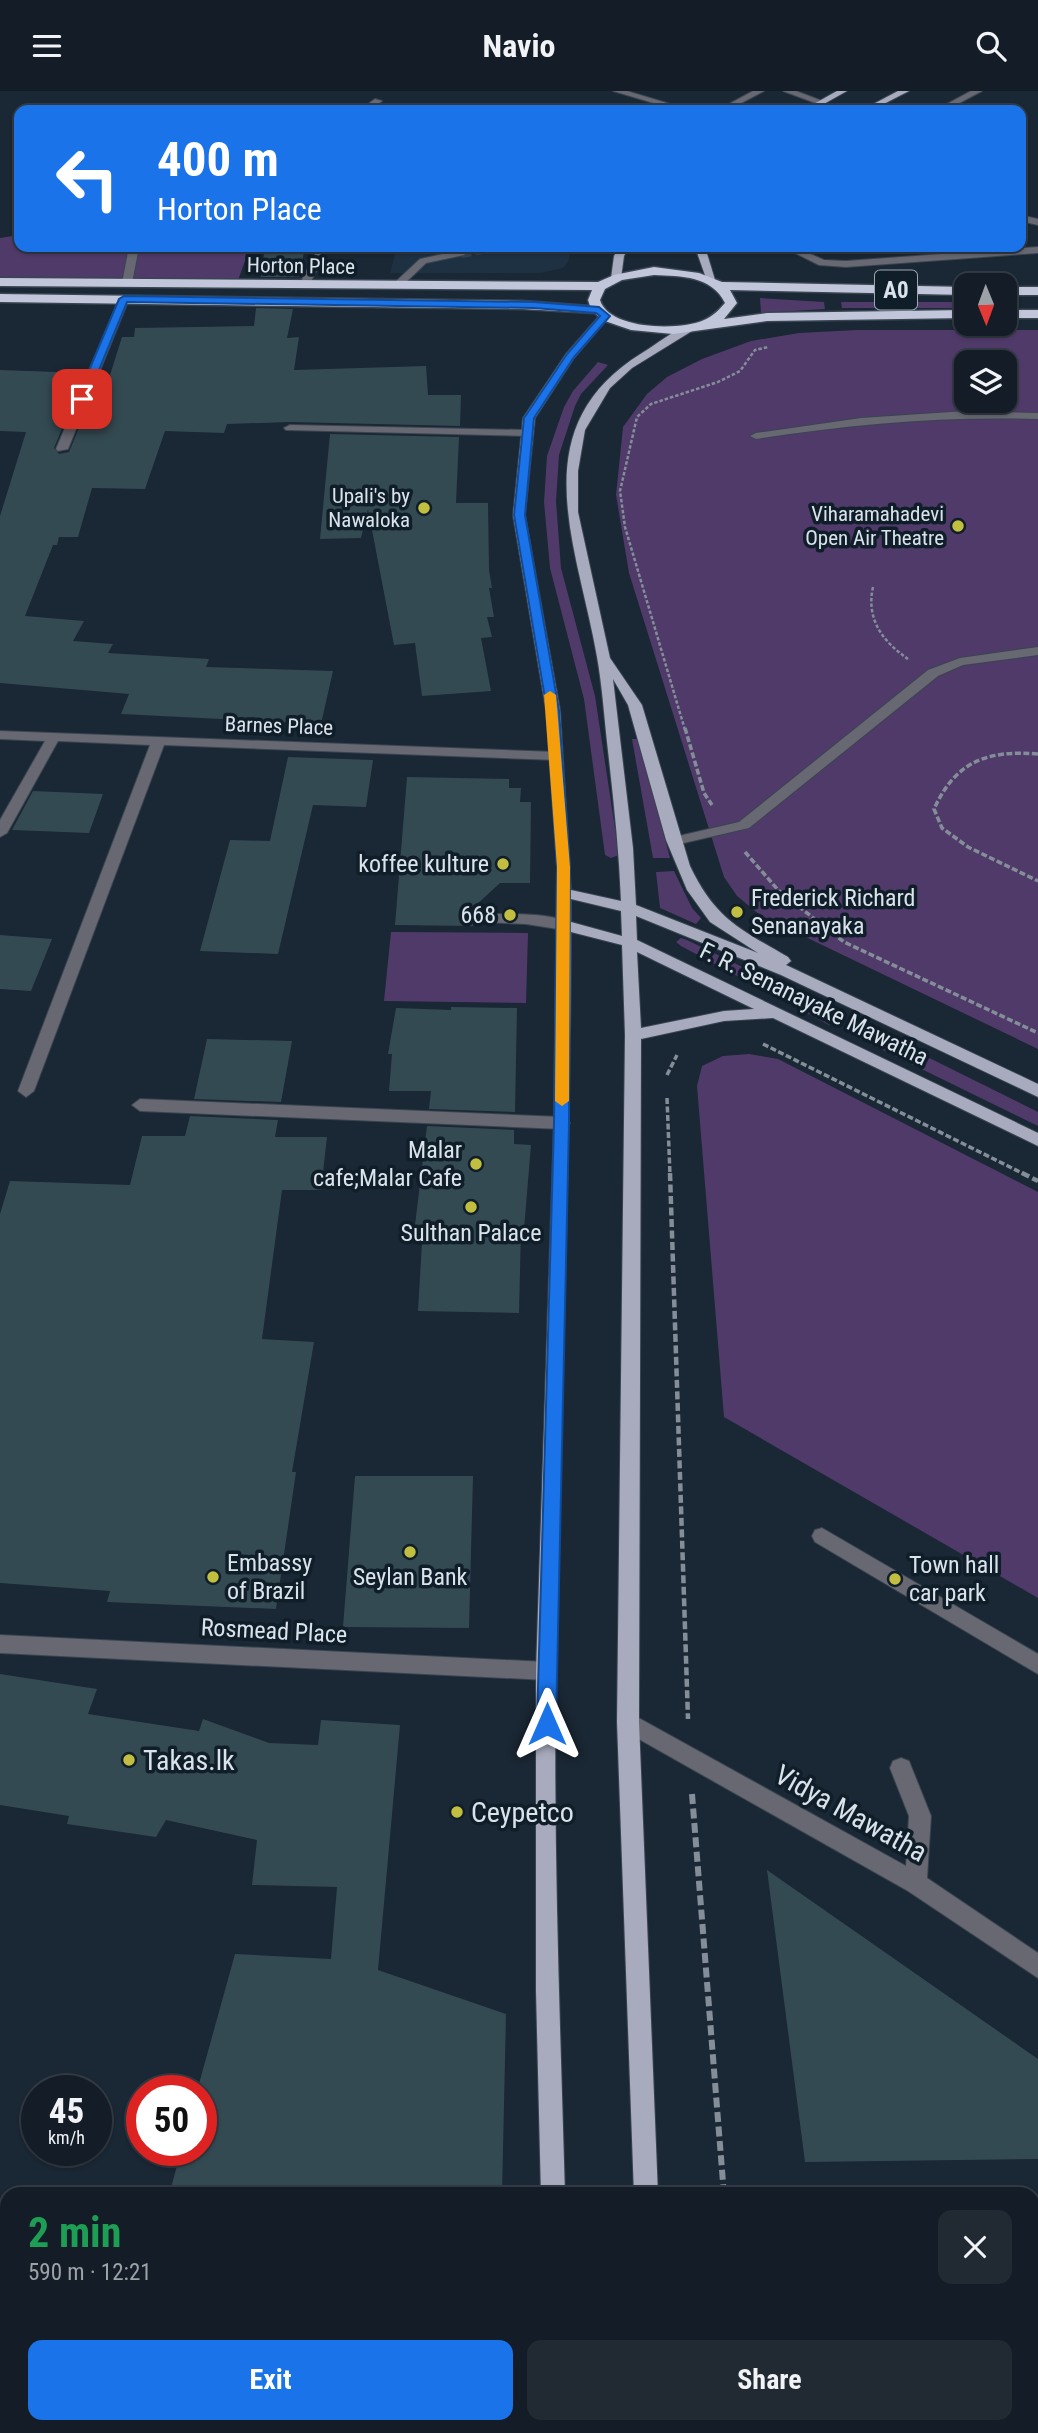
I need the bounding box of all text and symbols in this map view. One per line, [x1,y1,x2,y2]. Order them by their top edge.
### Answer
icon: menu [28,27,66,65]
text: Navio [483,27,555,65]
icon: search [972,27,1010,65]
text: 400 m [157,131,279,188]
icon: left [42,133,133,224]
text: Horton Place [157,190,322,228]
street label: Horton Place [247,253,355,279]
road number: A0 [875,271,917,309]
north arrow [954,273,1017,336]
map controls [954,273,1017,413]
button: layers [954,350,1017,413]
pin [52,369,112,429]
icon: arrive [63,380,101,418]
place label: Upali's by Nawaloka [328,484,410,532]
marker: Upali's by Nawaloka [416,500,432,516]
place label: Viharamahadevi Open Air Theatre [805,502,944,550]
marker: Viharamahadevi Open Air Theatre [950,518,966,534]
street label: Barnes Place [224,712,334,740]
place label: koffee kulture [358,850,489,878]
marker: koffee kulture [495,856,511,872]
place label: Frederick Richard Senanayaka [751,884,915,940]
place label: 668 [460,901,496,929]
marker: Frederick Richard Senanayaka [729,904,745,920]
marker: 668 [502,907,518,923]
street label: F. R. Senanayake Mawatha [695,937,933,1071]
place label: Malar cafe;Malar Cafe [313,1136,462,1192]
marker: Malar cafe;Malar Cafe [468,1156,484,1172]
marker: Sulthan Palace [463,1199,479,1215]
place label: Sulthan Palace [401,1219,541,1247]
marker: Seylan Bank [402,1544,418,1560]
place label: Embassy of Brazil [227,1549,312,1605]
place label: Town hall car park [909,1551,999,1607]
place label: Seylan Bank [353,1563,468,1591]
marker: Embassy of Brazil [205,1569,221,1585]
marker: Town hall car park [887,1571,903,1587]
street label: Rosmead Place [200,1613,348,1649]
position arrow [510,1687,584,1761]
place label: Takas.lk [143,1744,235,1777]
marker: Takas.lk [121,1752,137,1768]
street label: Vidya Mawatha [769,1758,933,1869]
place label: Ceypetco [471,1796,574,1829]
marker: Ceypetco [449,1804,465,1820]
speed limit sign: 50 [126,2075,217,2166]
text: 45 [49,2091,84,2132]
text: km/h [48,2127,85,2148]
text: 2 min [28,2208,121,2257]
button: close [938,2210,1012,2284]
text: 590 m · 12:21 [28,2259,152,2286]
button: Exit [28,2340,513,2420]
button: Share [527,2340,1012,2420]

